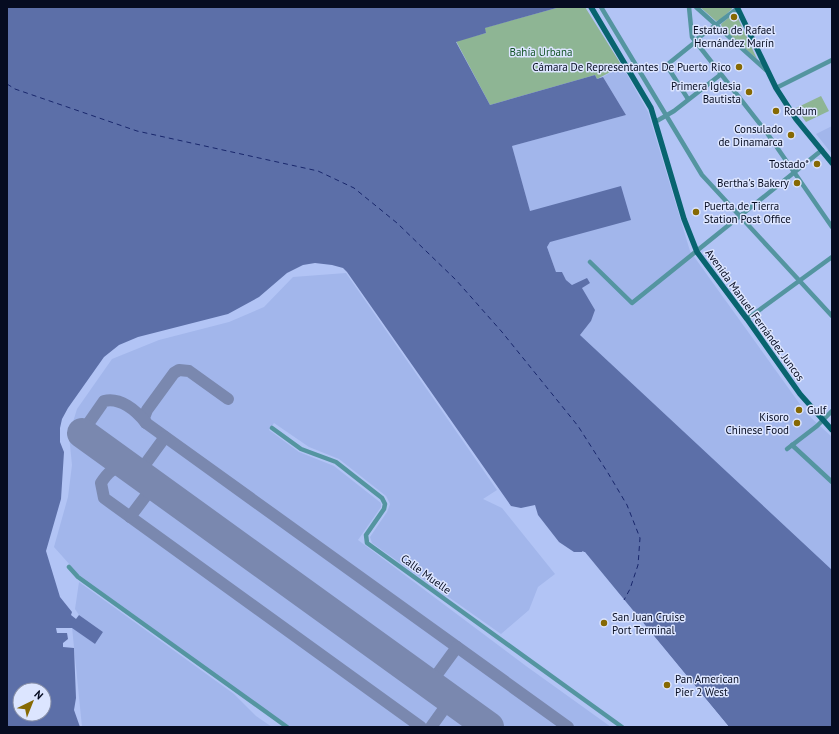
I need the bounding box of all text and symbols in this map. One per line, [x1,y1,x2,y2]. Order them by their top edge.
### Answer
marker: Estatua de Rafael Hernández Marín [729,12,739,22]
place label: Estatua de Rafael Hernández Marín [693,23,776,50]
park label: Bahía Urbana [509,45,573,59]
place label: Cámara De Representantes De Puerto Rico [532,60,731,74]
marker: Cámara De Representantes De Puerto Rico [734,62,744,72]
place label: Primera Iglesia Bautista [671,79,741,106]
marker: Primera Iglesia Bautista [744,87,754,97]
place label: Rodum [784,104,817,118]
marker: Rodum [771,106,781,116]
place label: Consulado de Dinamarca [718,122,783,149]
marker: Consulado de Dinamarca [786,130,796,140]
place label: Tostado* [769,157,809,171]
marker: Tostado* [812,159,822,169]
place label: Bertha's Bakery [717,176,790,190]
marker: Bertha's Bakery [792,178,802,188]
place label: Puerta de Tierra Station Post Office [704,199,791,226]
marker: Puerta de Tierra Station Post Office [691,207,701,217]
street label: Avenida Manuel Fernández Juncos [702,246,808,384]
place label: Gulf [807,403,827,417]
marker: Gulf [794,405,804,415]
place label: Kisoro Chinese Food [726,410,789,437]
marker: Kisoro Chinese Food [792,418,802,428]
street label: Calle Muelle [398,551,454,597]
place label: San Juan Cruise Port Terminal [612,610,685,637]
marker: San Juan Cruise Port Terminal [599,618,609,628]
place label: Pan American Pier 2 West [675,672,739,699]
marker: Pan American Pier 2 West [662,680,672,690]
north arrow [12,682,52,722]
text: N [31,687,46,702]

